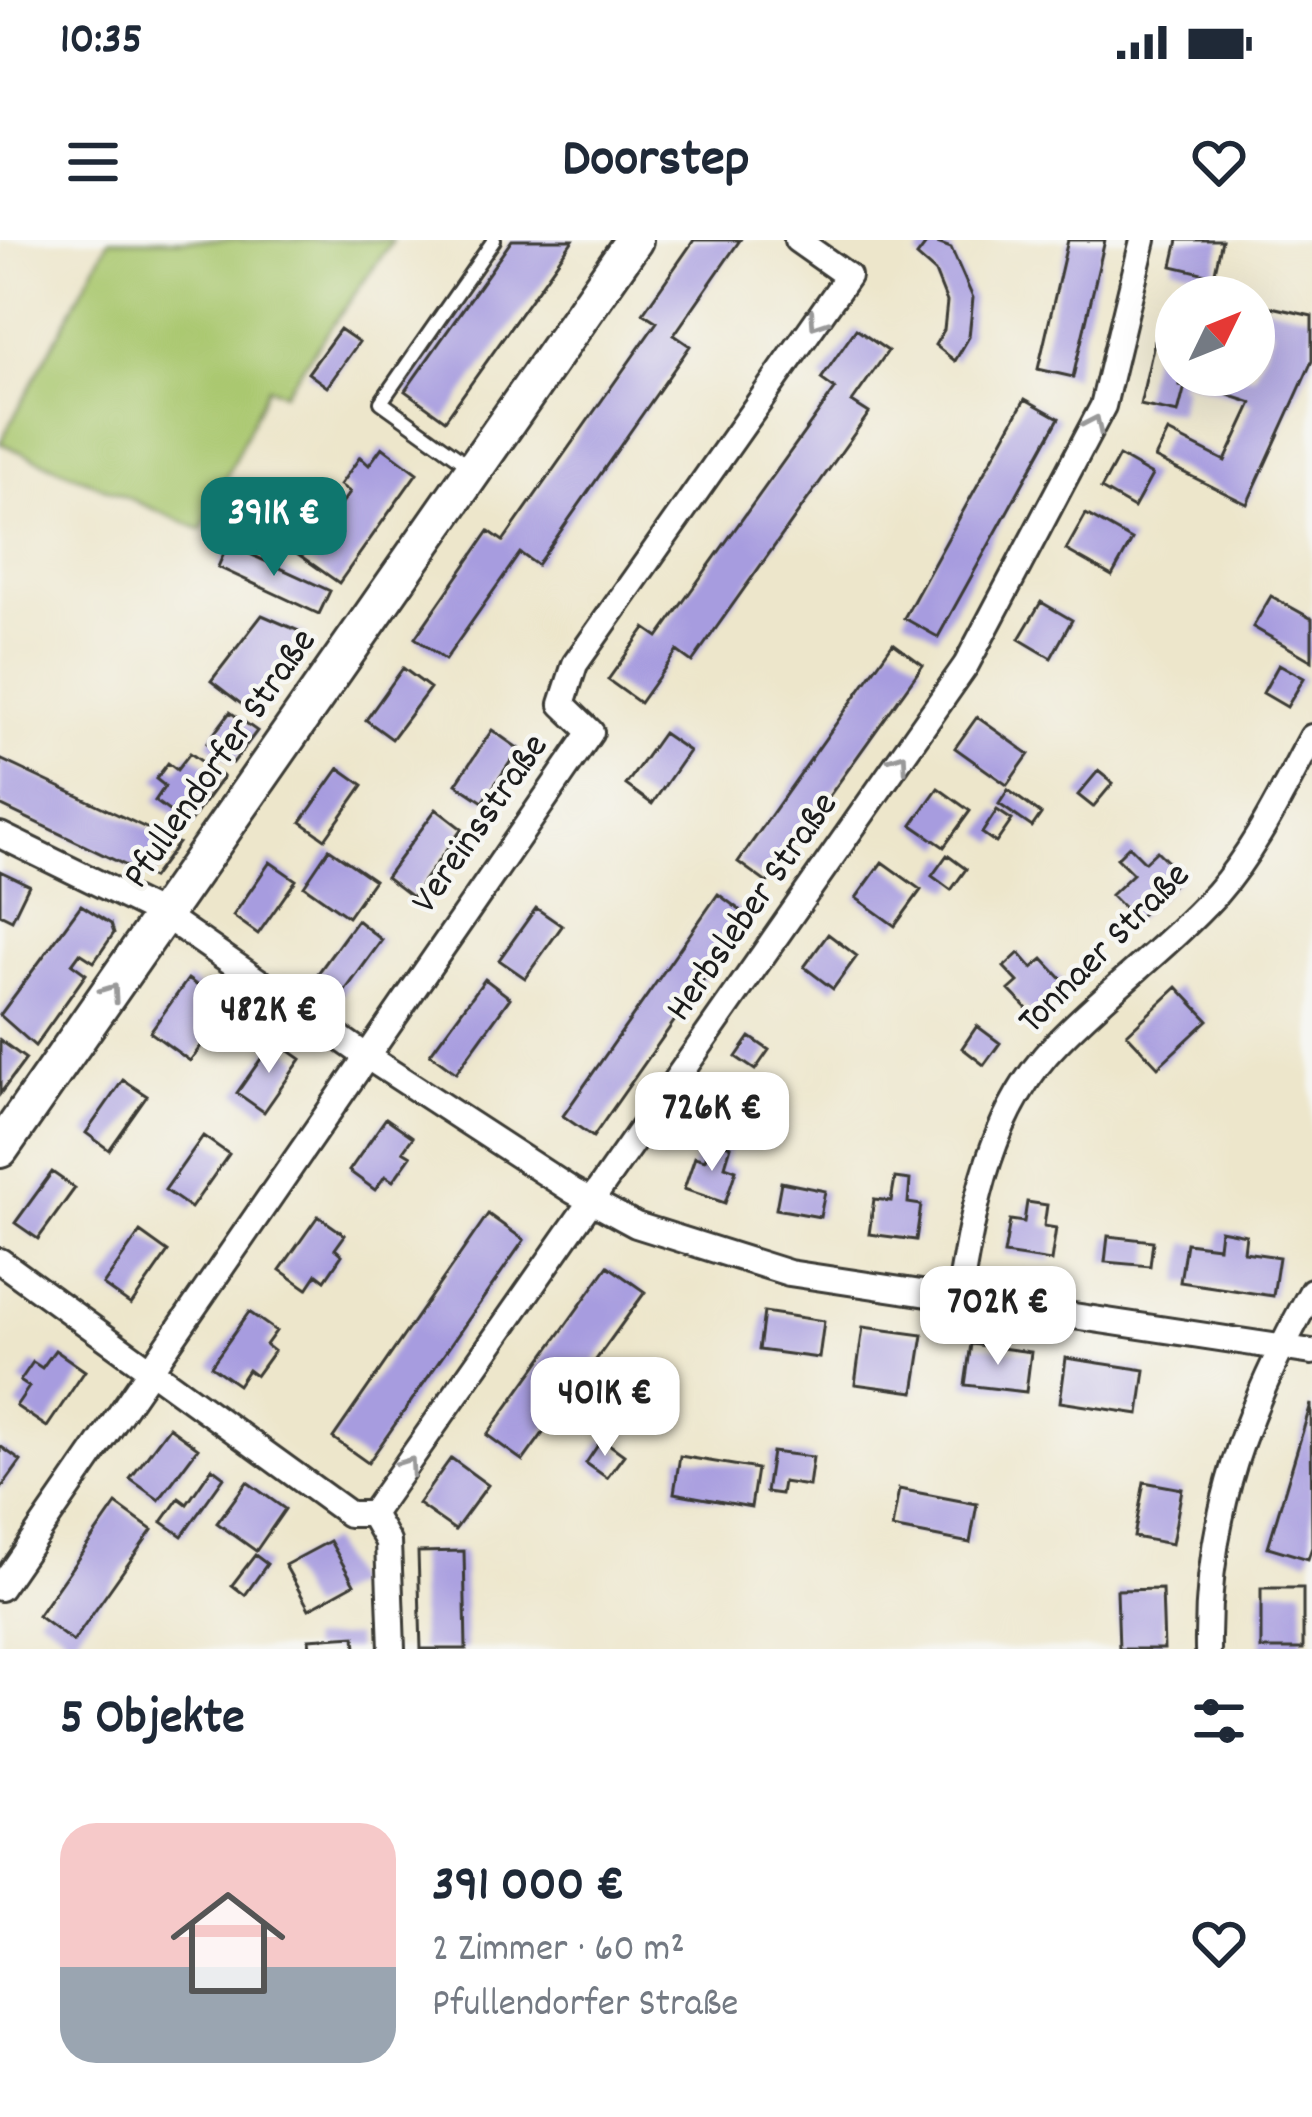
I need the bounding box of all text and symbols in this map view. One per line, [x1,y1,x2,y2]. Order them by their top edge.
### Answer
text: 10:35 [60,10,143,74]
text: Doorstep [562,124,750,201]
icon: menu [60,129,126,195]
icon: heart [1186,129,1252,195]
north arrow [1155,276,1275,396]
map controls [1155,276,1275,396]
one-way arrow [809,308,831,330]
one-way arrow [1080,415,1104,436]
pin: 391K € [176,477,372,579]
text: 391K € [228,488,320,543]
street label: Pfullendorfer Straße [112,619,332,901]
street label: Vereinsstraße [400,724,564,926]
one-way arrow [886,752,908,774]
street label: Herbsleber Straße [654,782,854,1034]
street label: Tonnaer Straße [1007,851,1205,1049]
pin: 482K € [171,974,367,1076]
one-way arrow [97,984,119,1006]
text: 482K € [220,985,318,1040]
pin: 726K € [614,1072,810,1174]
text: 726K € [662,1083,762,1138]
pin: 702K € [900,1266,1096,1368]
text: 702K € [947,1277,1049,1332]
pin: 401K € [507,1357,703,1459]
text: 401K € [558,1368,652,1423]
one-way arrow [394,1457,416,1478]
text: 5 Objekte [60,1685,245,1757]
icon: filters [1186,1688,1252,1754]
text: 391 000 € [432,1852,624,1924]
icon: home [156,1871,300,2015]
icon: heart [1186,1910,1252,1976]
text: 2 Zimmer · 60 m² [432,1924,685,1979]
text: Pfullendorfer Straße [432,1979,738,2034]

